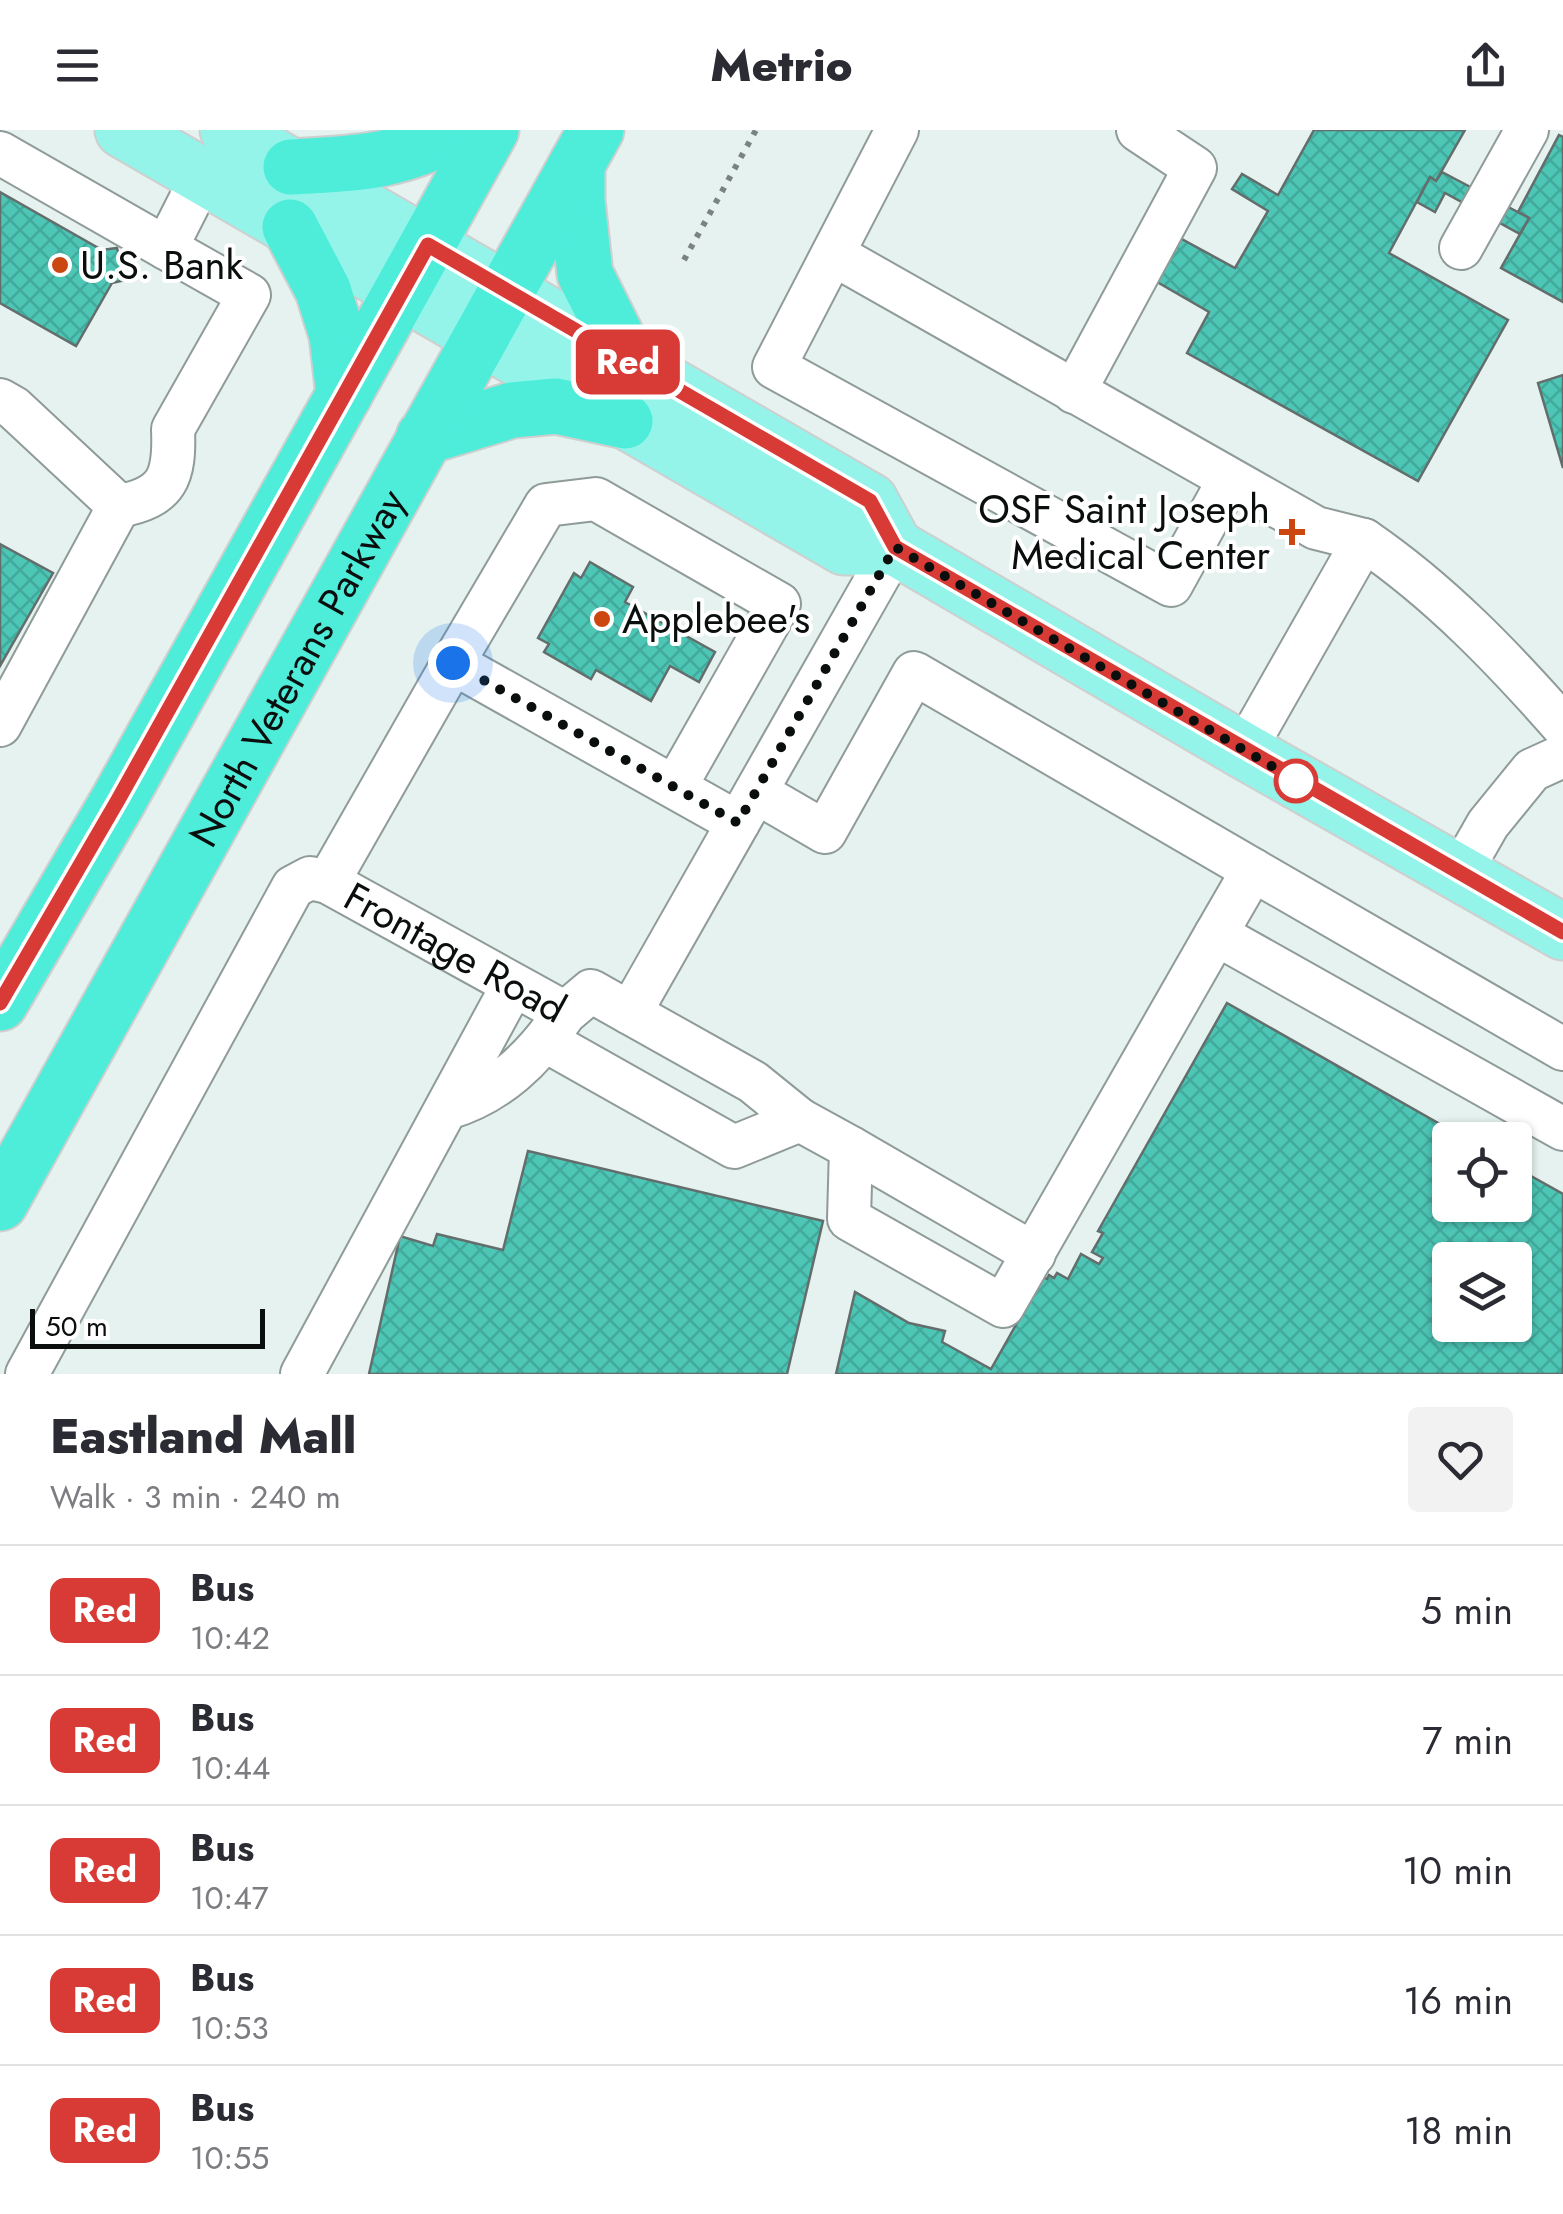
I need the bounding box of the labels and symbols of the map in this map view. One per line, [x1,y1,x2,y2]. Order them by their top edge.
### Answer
place label: U.S. Bank [80,236,244,294]
marker: U.S. Bank [49,254,71,276]
line badge: Red [570,330,686,394]
street label: North Veterans Parkway [174,478,420,857]
place label: OSF Saint Joseph Medical Center [978,480,1270,584]
marker: OSF Saint Joseph Medical Center [1279,519,1305,545]
place label: Applebee's [622,590,810,648]
marker: Applebee's [591,608,613,630]
your location [428,638,478,688]
unlabelled marker [1275,760,1317,802]
street label: Frontage Road [334,868,577,1037]
scale bar [30,1304,265,1348]

